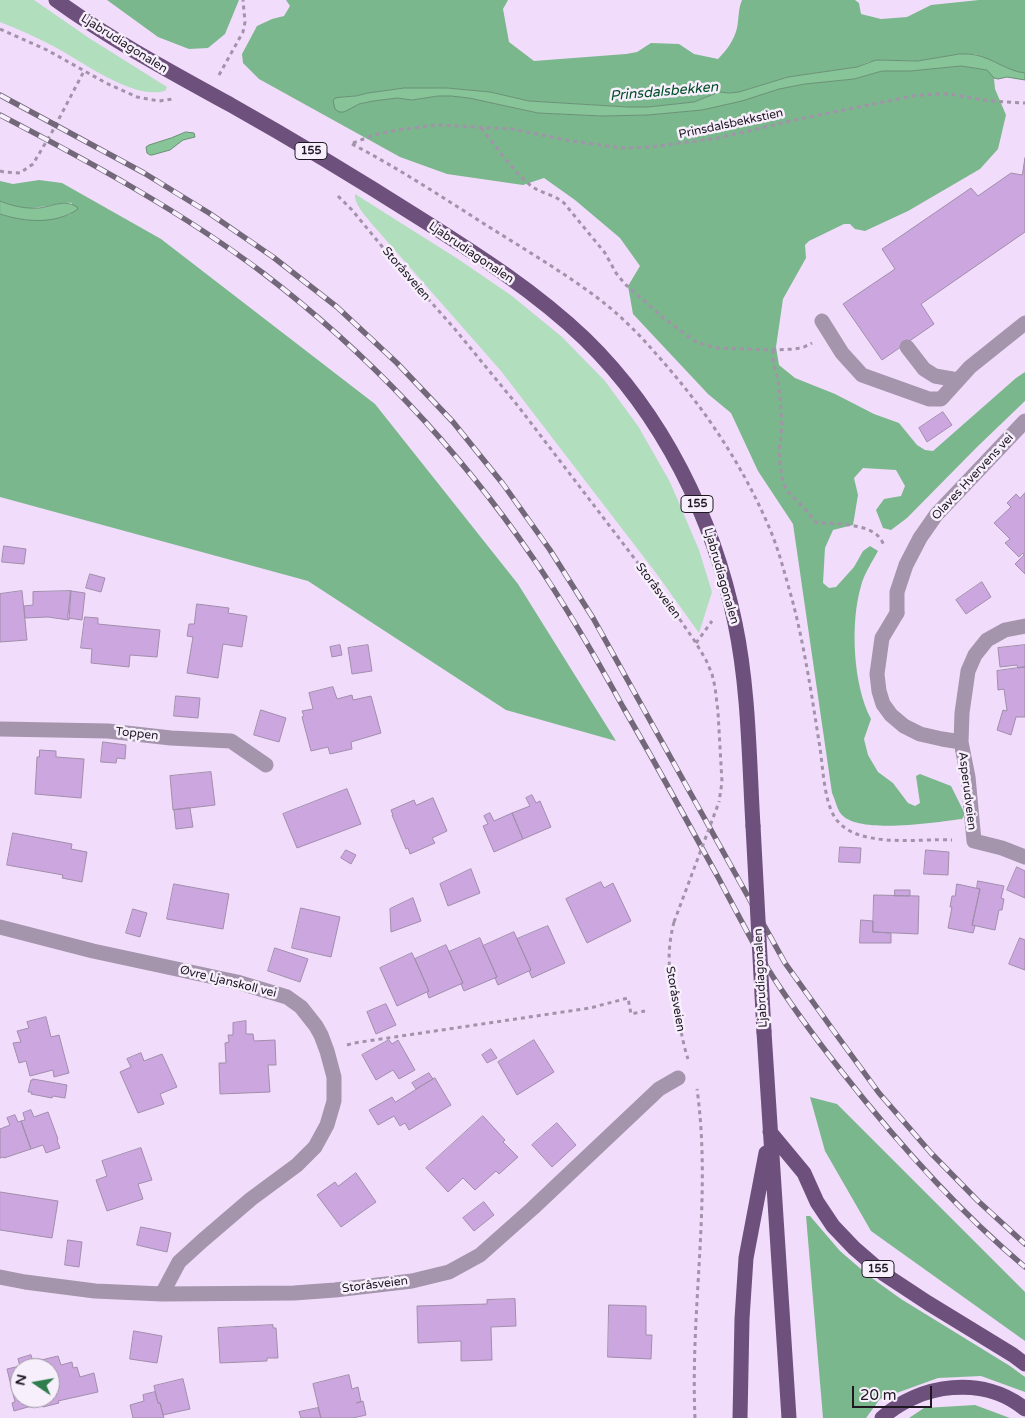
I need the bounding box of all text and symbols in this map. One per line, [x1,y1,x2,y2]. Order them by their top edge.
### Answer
street label: Ljabrudiagonalen [78,12,170,76]
water label: Prinsdalsbekken [609,79,719,105]
street label: Prinsdalsbekkstien [677,106,785,142]
road number: 155 [295,142,327,160]
street label: Ljabrudiagonalen [426,219,516,287]
street label: Storåsveien [379,244,433,304]
street label: Olaves Hvervens vei [929,431,1017,523]
road number: 155 [681,496,713,512]
street label: Ljabrudiagonalen [700,526,742,626]
street label: Storåsveien [632,560,684,622]
street label: Toppen [115,725,159,743]
street label: Asperudveien [955,751,979,831]
street label: Ljabrudiagonalen [751,928,771,1028]
street label: Øvre Ljanskoll vei [178,963,278,1001]
street label: Storåsveien [662,965,688,1033]
road number: 155 [862,1260,894,1278]
street label: Storåsveien [341,1274,409,1296]
north arrow [10,1358,60,1408]
text: N [11,1373,30,1387]
scale bar [855,1376,935,1408]
text: 20 m [860,1386,897,1404]

